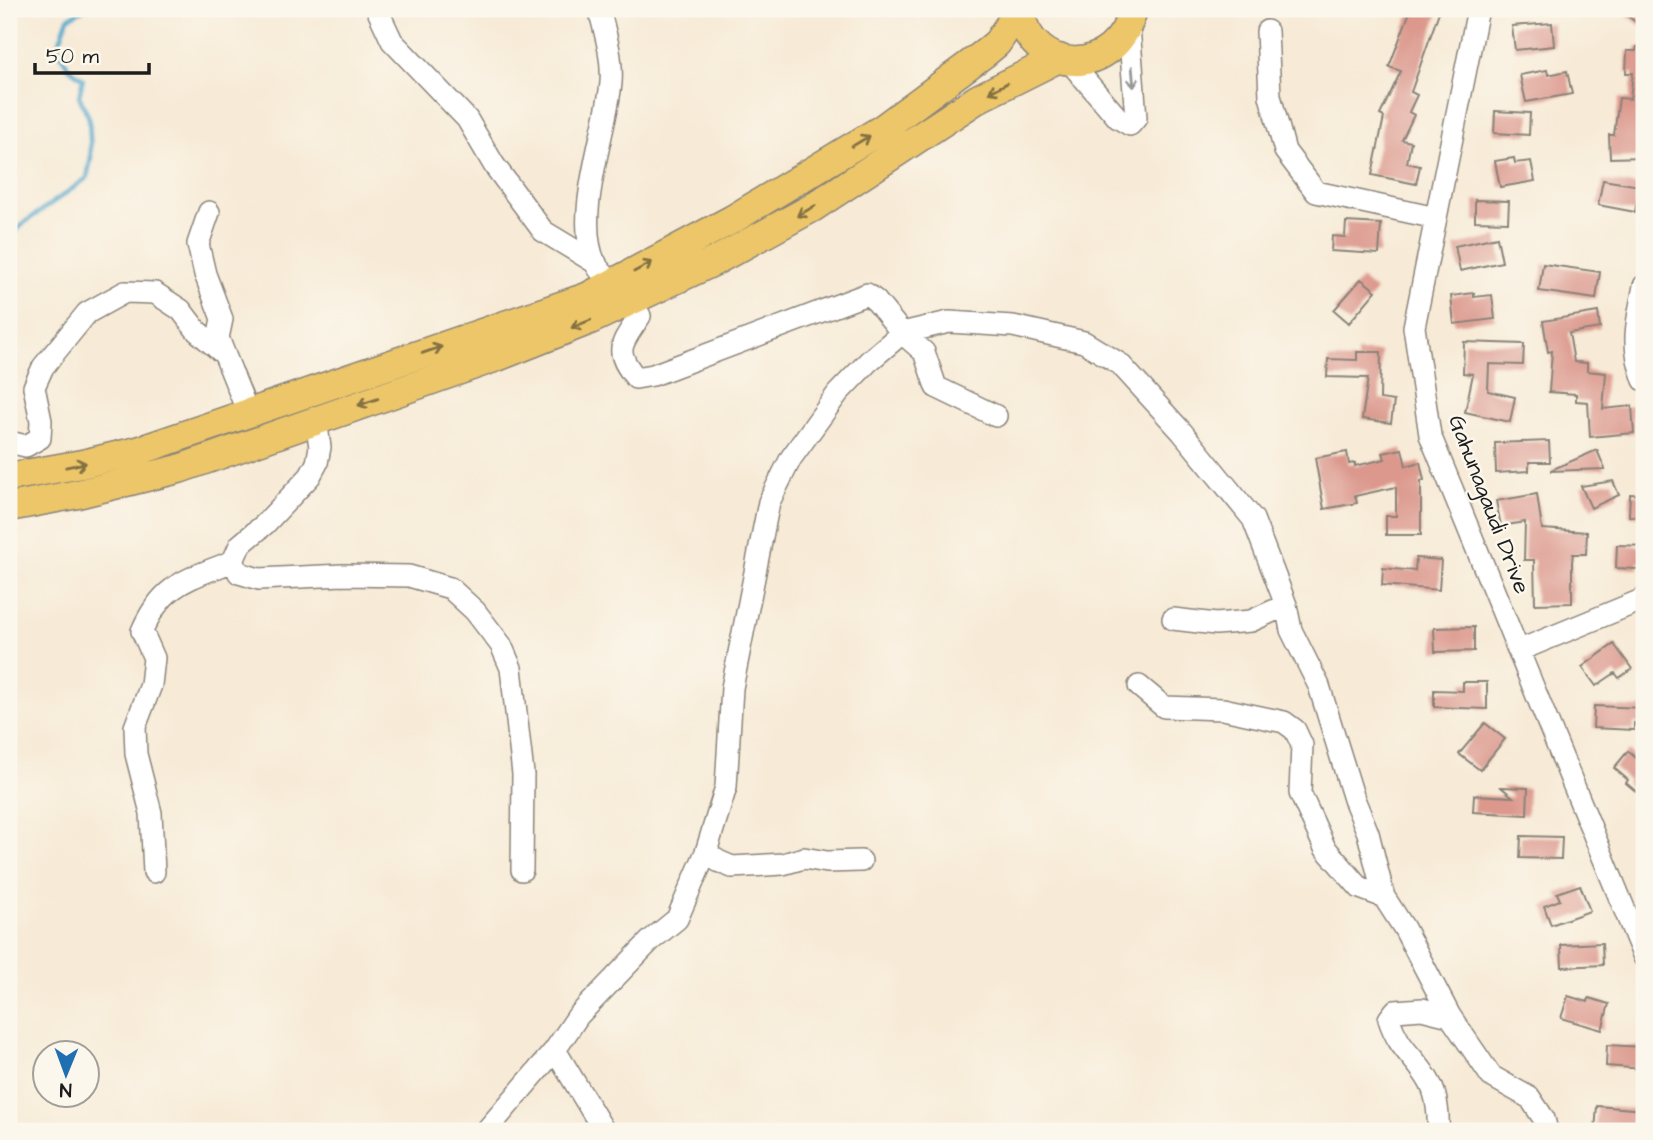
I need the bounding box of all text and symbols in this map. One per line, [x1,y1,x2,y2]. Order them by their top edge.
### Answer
scale bar [35,32,149,76]
text: 50 m [46,42,100,71]
one-way arrow [1127,65,1140,87]
one-way arrow [988,82,1009,95]
one-way arrow [851,134,871,148]
one-way arrow [797,204,817,218]
one-way arrow [632,259,653,273]
one-way arrow [571,318,593,331]
one-way arrow [421,343,443,356]
one-way arrow [357,397,379,409]
street label: Gahunagaudi Drive [1439,410,1538,599]
one-way arrow [64,457,87,471]
north arrow [32,1038,102,1108]
text: N [59,1076,72,1103]

